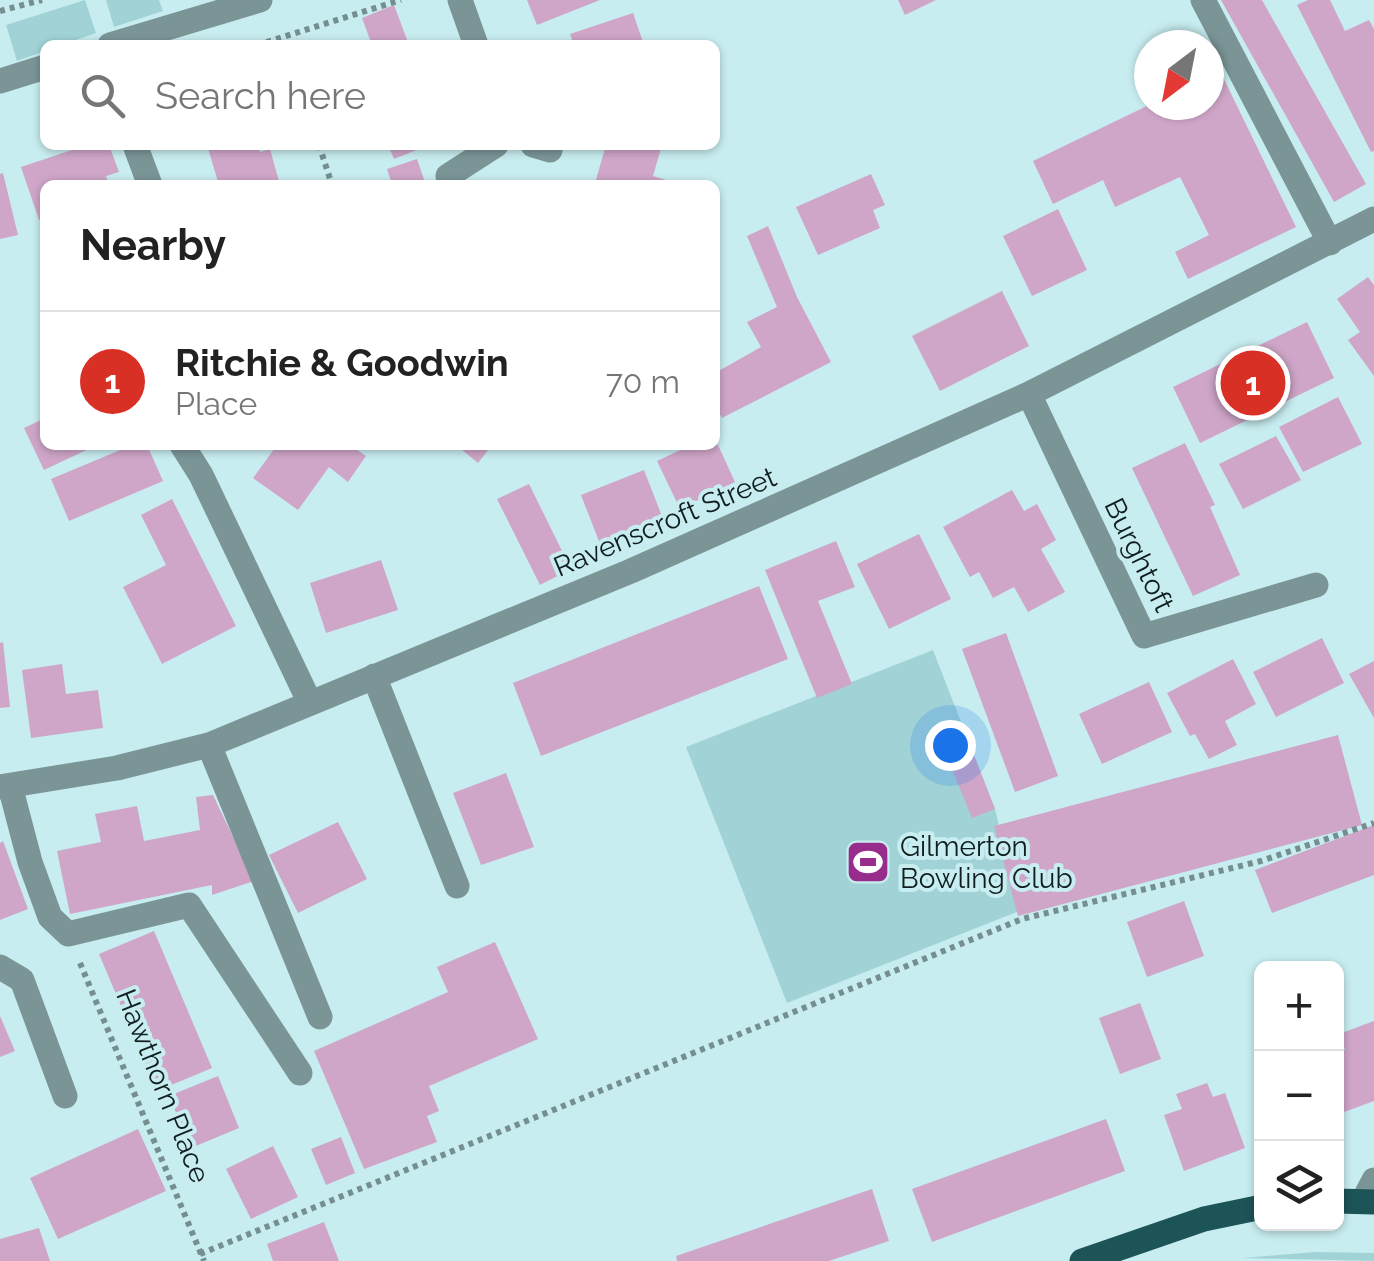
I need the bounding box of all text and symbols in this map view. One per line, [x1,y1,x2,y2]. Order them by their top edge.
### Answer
north arrow [1134,30,1224,120]
search box [40,40,720,150]
icon: search [75,68,130,123]
text: Search here [155,73,366,118]
text: Nearby [80,221,226,270]
text: Ritchie & Goodwin [175,340,509,385]
pin: 1 [1220,346,1286,420]
text: 1 [105,363,120,400]
text: 70 m [606,363,680,400]
text: Place [175,385,257,422]
street label: Ravenscroft Street [549,460,782,584]
street label: Burghtoft [1097,493,1181,618]
your location [925,720,976,771]
place label: Gilmerton Bowling Club [900,830,1073,895]
sports icon: Gilmerton Bowling Club [845,839,891,885]
map controls [1254,961,1344,1231]
button: + [1254,961,1344,1051]
street label: Hawthorn Place [109,984,217,1188]
button: − [1254,1051,1344,1141]
button: layers [1254,1141,1344,1231]

